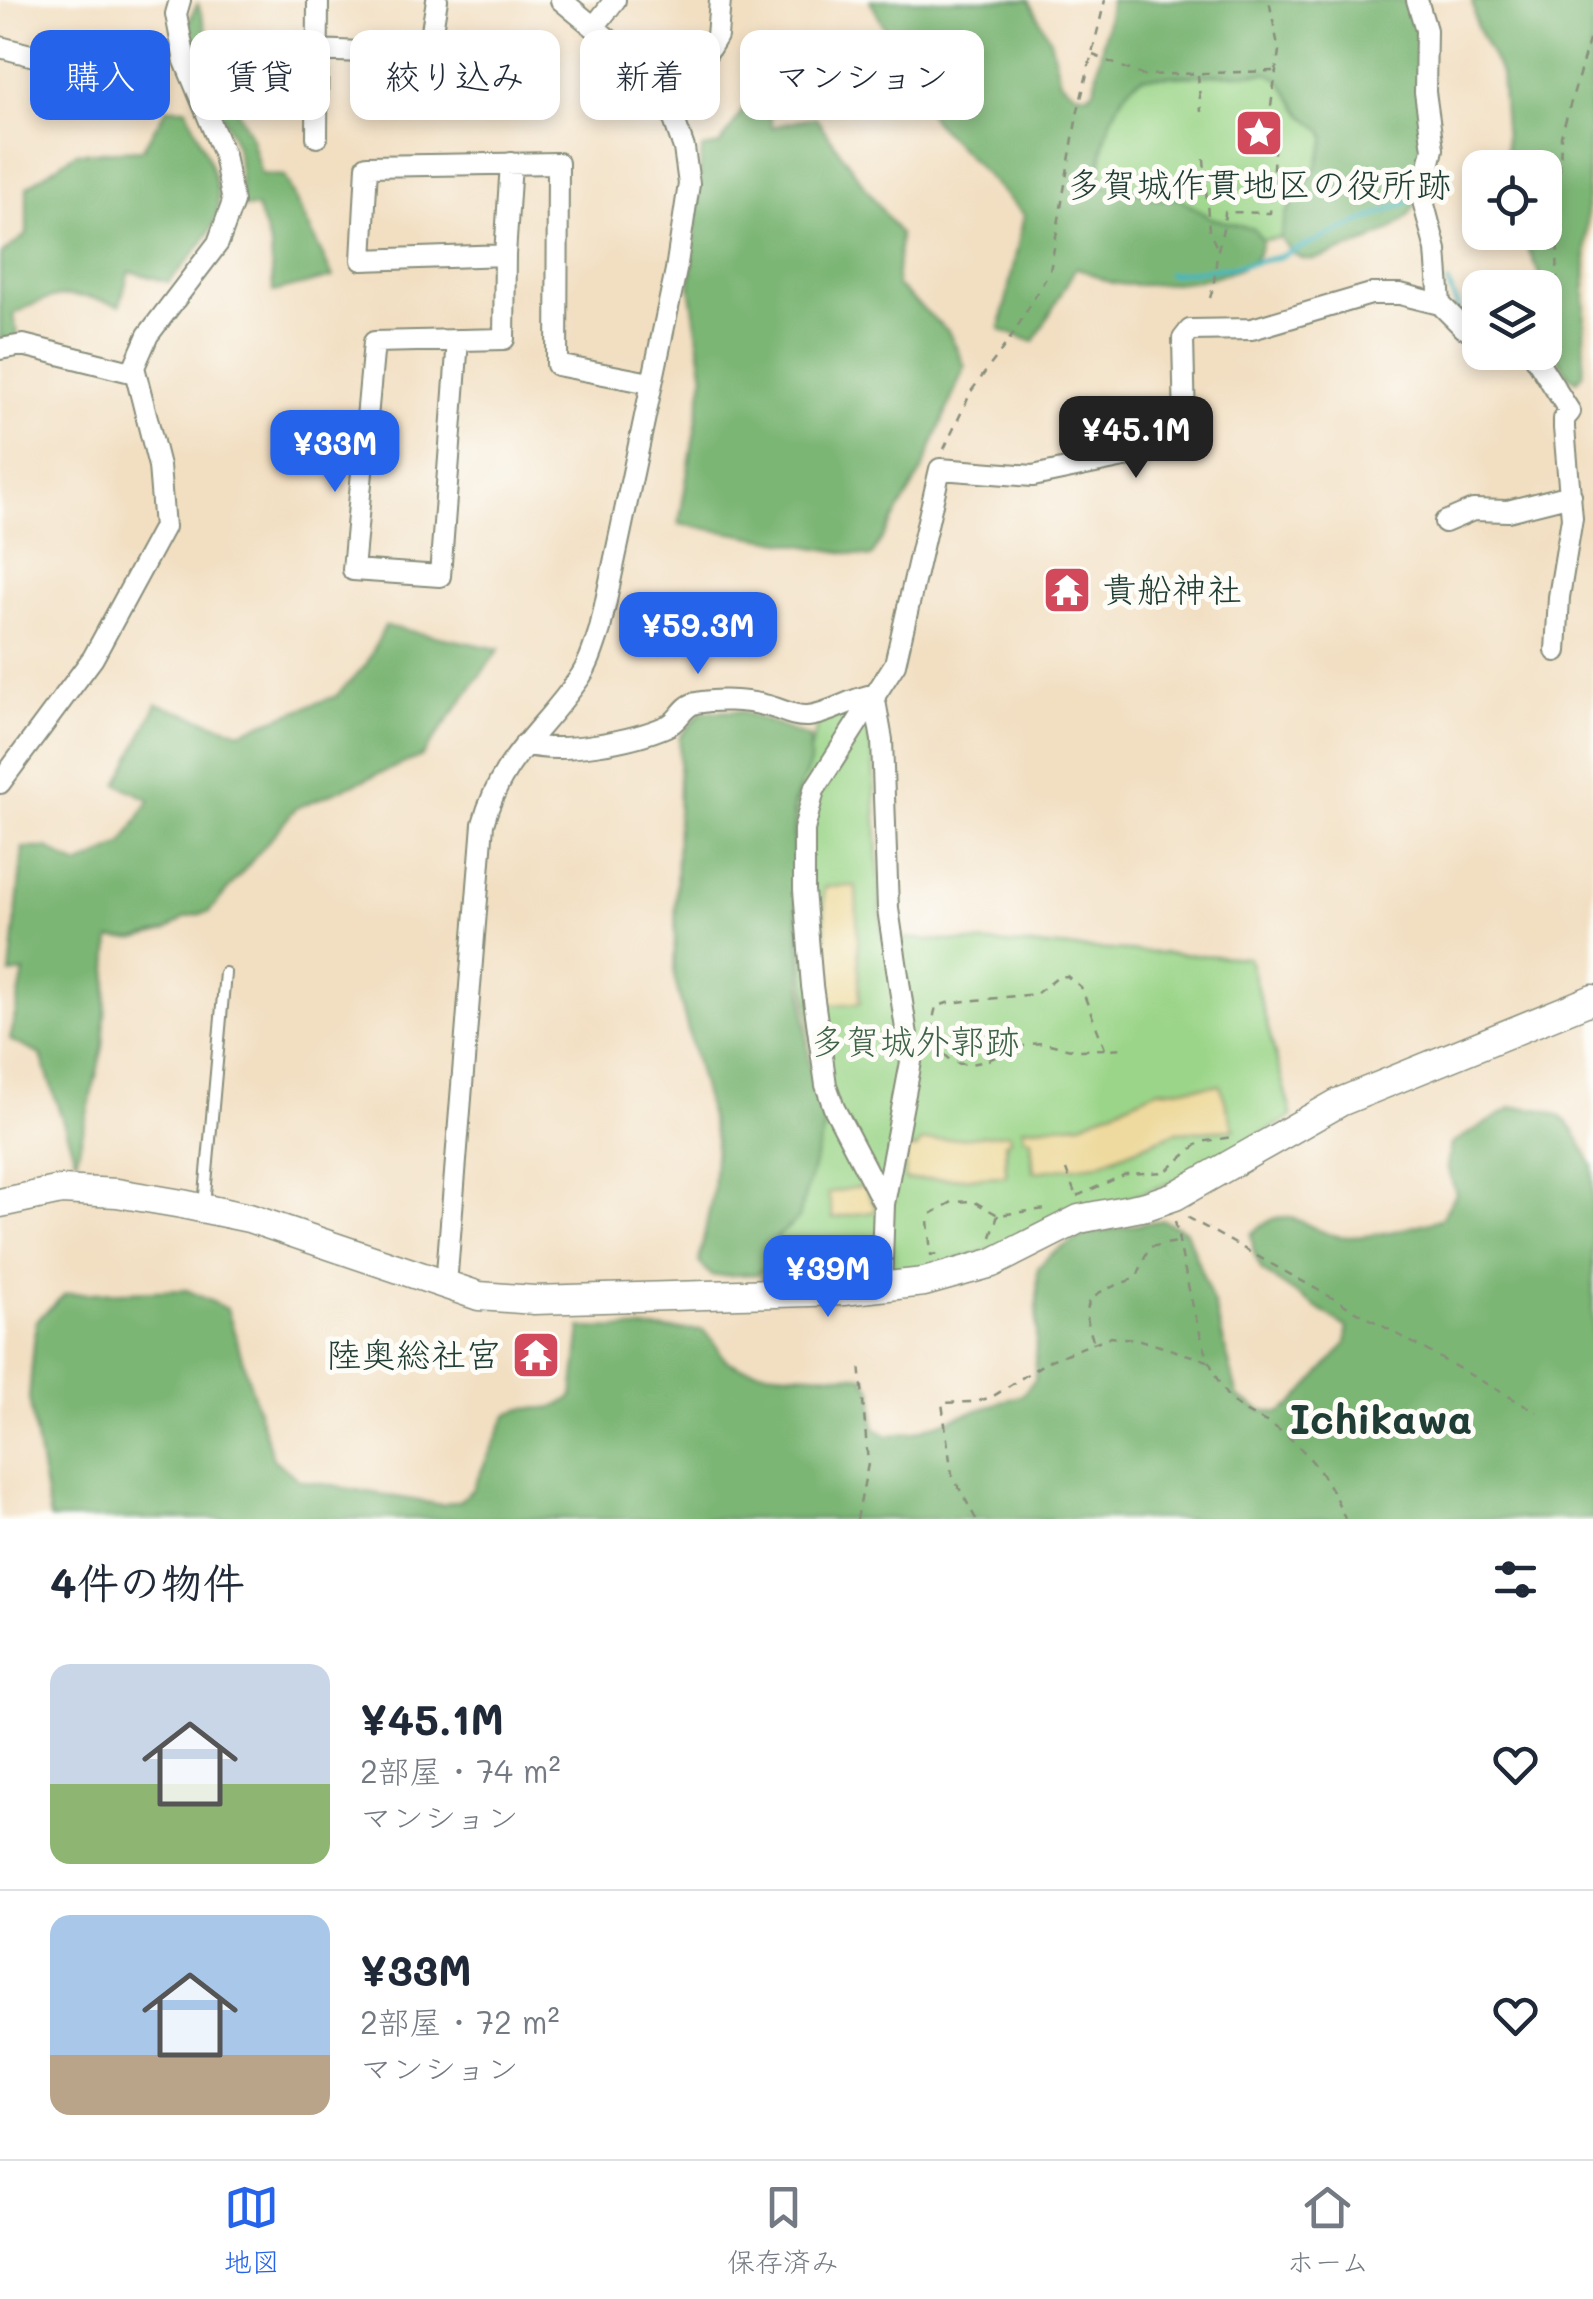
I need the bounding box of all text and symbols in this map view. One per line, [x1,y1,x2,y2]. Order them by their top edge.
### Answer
chip: 購入 [30,30,170,120]
chip: 賃貸 [190,30,330,120]
chip: 絞り込み [350,30,560,120]
chip: 新着 [580,30,720,120]
chip: マンション [740,30,984,120]
place icon: 多賀城作貫地区の役所跡 [1233,107,1285,159]
map controls [1462,150,1562,370]
button: locate [1462,150,1562,250]
place label: 多賀城作貫地区の役所跡 [1066,160,1452,206]
button: layers [1462,270,1562,370]
pin: ¥45.1M [1055,396,1217,481]
text: ¥45.1M [1081,407,1191,449]
pin: ¥33M [276,410,394,495]
text: ¥33M [292,421,378,463]
temple icon: 貴船神社 [1041,564,1093,616]
place label: 貴船神社 [1102,565,1242,611]
pin: ¥59.3M [617,592,779,677]
text: ¥59.3M [641,603,755,645]
park label: 多賀城外郭跡 [810,1017,1020,1063]
pin: ¥39M [769,1235,887,1320]
text: ¥39M [785,1246,871,1288]
temple icon: 陸奥総社宮 [510,1329,562,1381]
place label: 陸奥総社宮 [326,1330,501,1376]
district label: Ichikawa [1290,1392,1472,1444]
icon: filters [1488,1552,1543,1607]
text: 4件の物件 [50,1554,245,1609]
text: ¥45.1M [360,1691,504,1746]
icon: home [130,1704,250,1824]
icon: heart [1488,1737,1543,1792]
text: 2部屋 · 74 m² [360,1749,561,1791]
text: マンション [360,1795,519,1837]
text: ¥33M [360,1942,472,1997]
icon: home [130,1955,250,2075]
icon: heart [1488,1988,1543,2043]
text: 2部屋 · 72 m² [360,2000,560,2042]
text: マンション [360,2046,519,2088]
tab: 地図 [224,2180,280,2280]
tab: 保存済み [727,2180,839,2280]
tab: ホーム [1286,2180,1369,2280]

